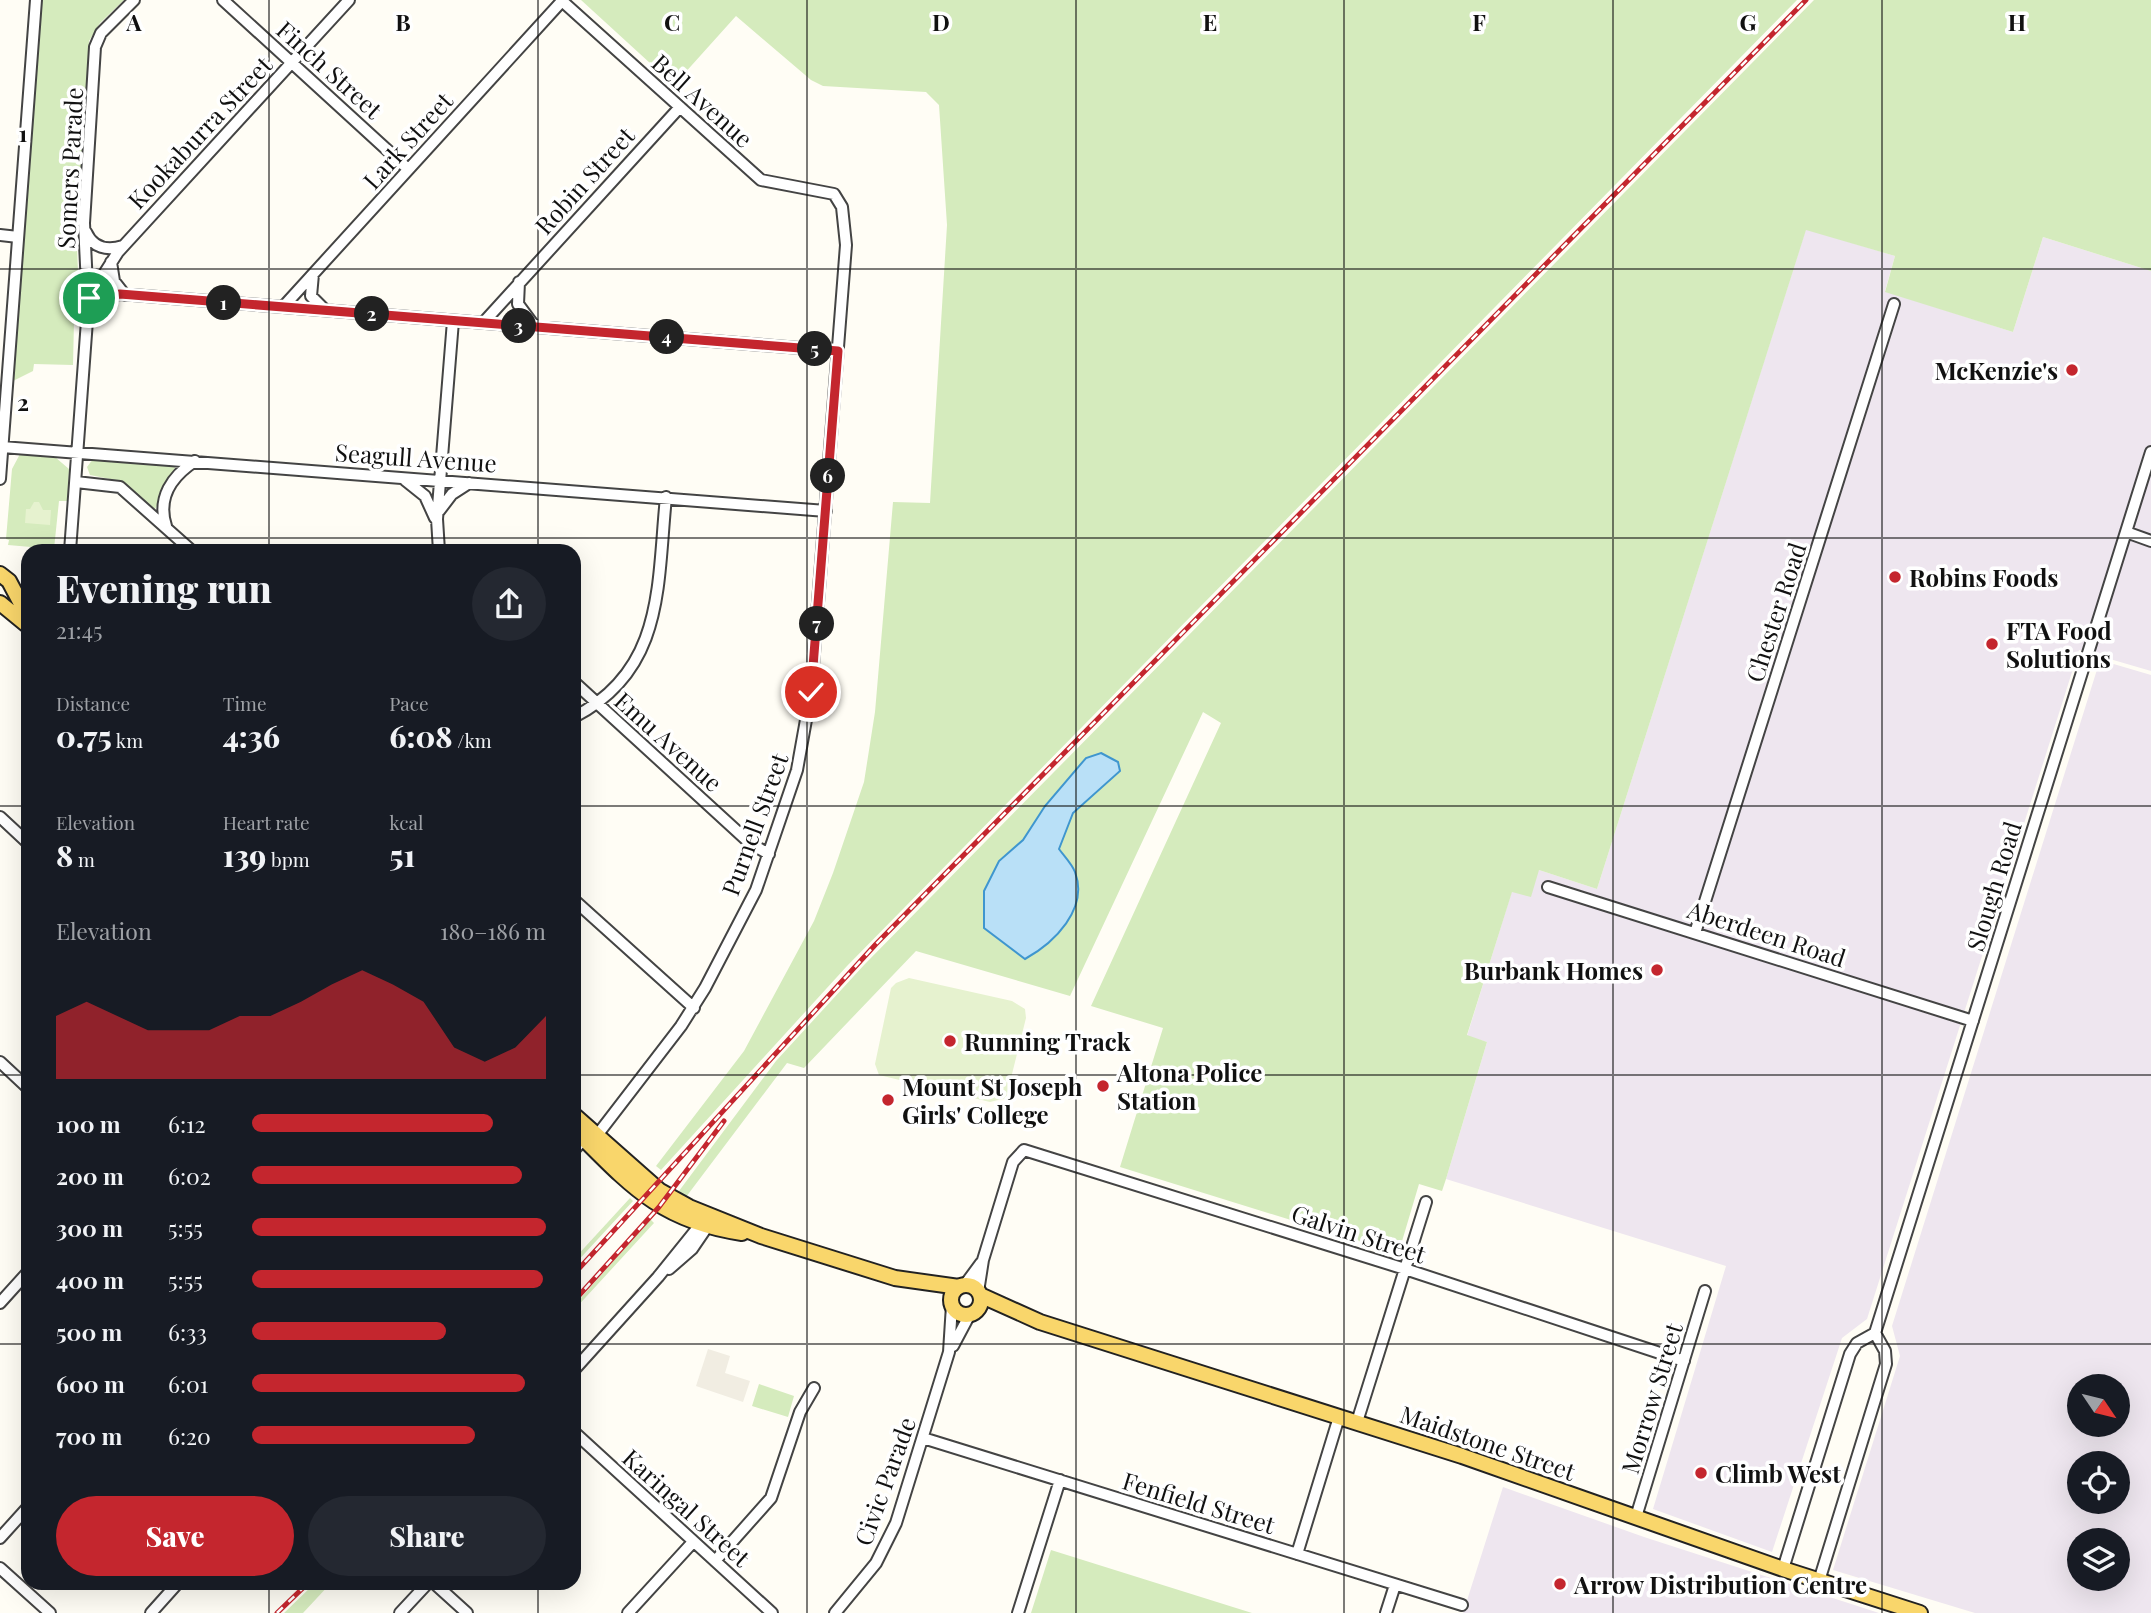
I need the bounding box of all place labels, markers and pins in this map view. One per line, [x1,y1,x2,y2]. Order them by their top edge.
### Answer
pin [59,268,119,328]
pin: 1 [206,286,242,320]
pin: 2 [354,296,390,332]
pin: 3 [502,308,536,344]
pin: 4 [650,320,684,354]
pin: 5 [798,332,832,366]
place label: McKenzie's [1934,354,2058,386]
marker: McKenzie's [2064,362,2080,378]
pin: 6 [810,458,846,494]
place label: Robins Foods [1909,561,2058,593]
marker: Robins Foods [1887,569,1903,585]
pin: 7 [800,606,834,642]
place label: FTA Food Solutions [2006,614,2112,674]
marker: FTA Food Solutions [1984,636,2000,652]
pin [781,662,841,722]
place label: Burbank Homes [1464,954,1643,986]
marker: Burbank Homes [1649,962,1665,978]
place label: Running Track [964,1025,1132,1057]
marker: Running Track [942,1033,958,1049]
place label: Altona Police Station [1116,1056,1262,1116]
place label: Mount St Joseph Girls' College [902,1070,1083,1130]
marker: Altona Police Station [1095,1078,1111,1094]
marker: Mount St Joseph Girls' College [880,1092,896,1108]
place label: Climb West [1715,1457,1841,1489]
marker: Climb West [1693,1465,1709,1481]
place label: Arrow Distribution Centre [1573,1568,1867,1600]
marker: Arrow Distribution Centre [1552,1576,1568,1592]

